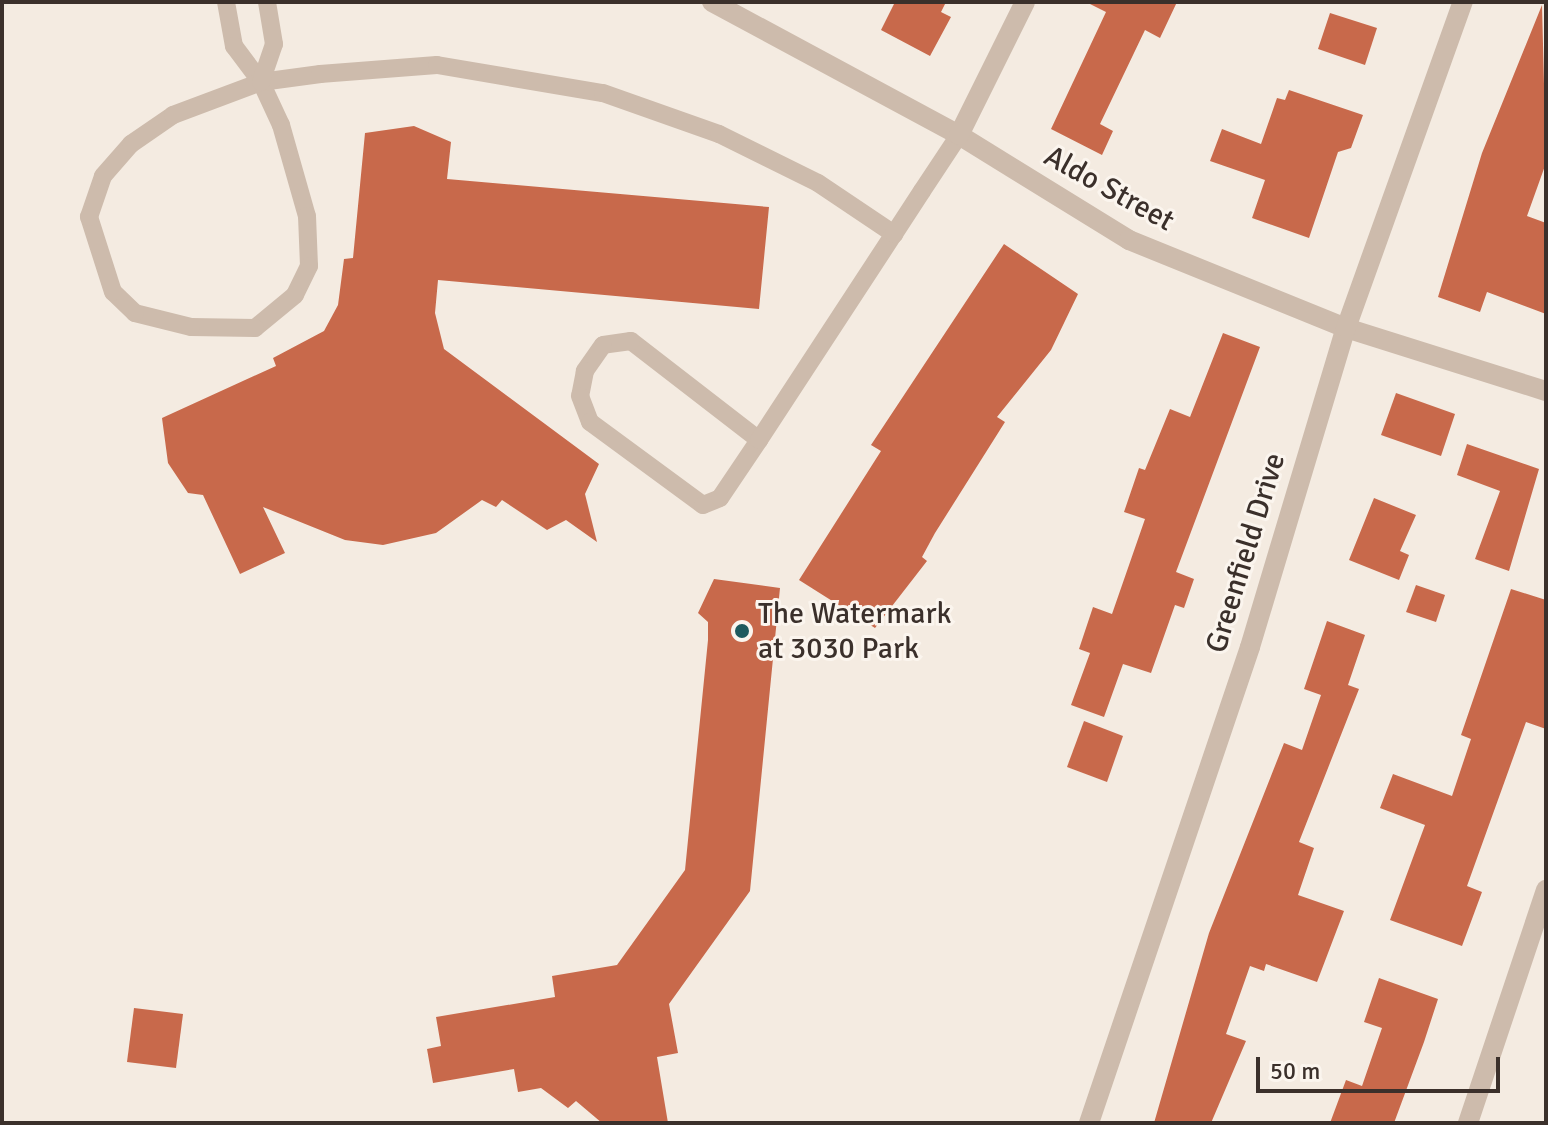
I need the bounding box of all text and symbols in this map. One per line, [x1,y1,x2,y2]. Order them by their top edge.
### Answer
street label: Aldo Street [1038,139,1180,239]
street label: Greenfield Drive [1199,449,1293,657]
place label: The Watermark at 3030 Park [758,596,951,666]
marker: The Watermark at 3030 Park [733,622,751,640]
scale bar [1260,1041,1504,1091]
text: 50 m [1270,1056,1320,1086]

